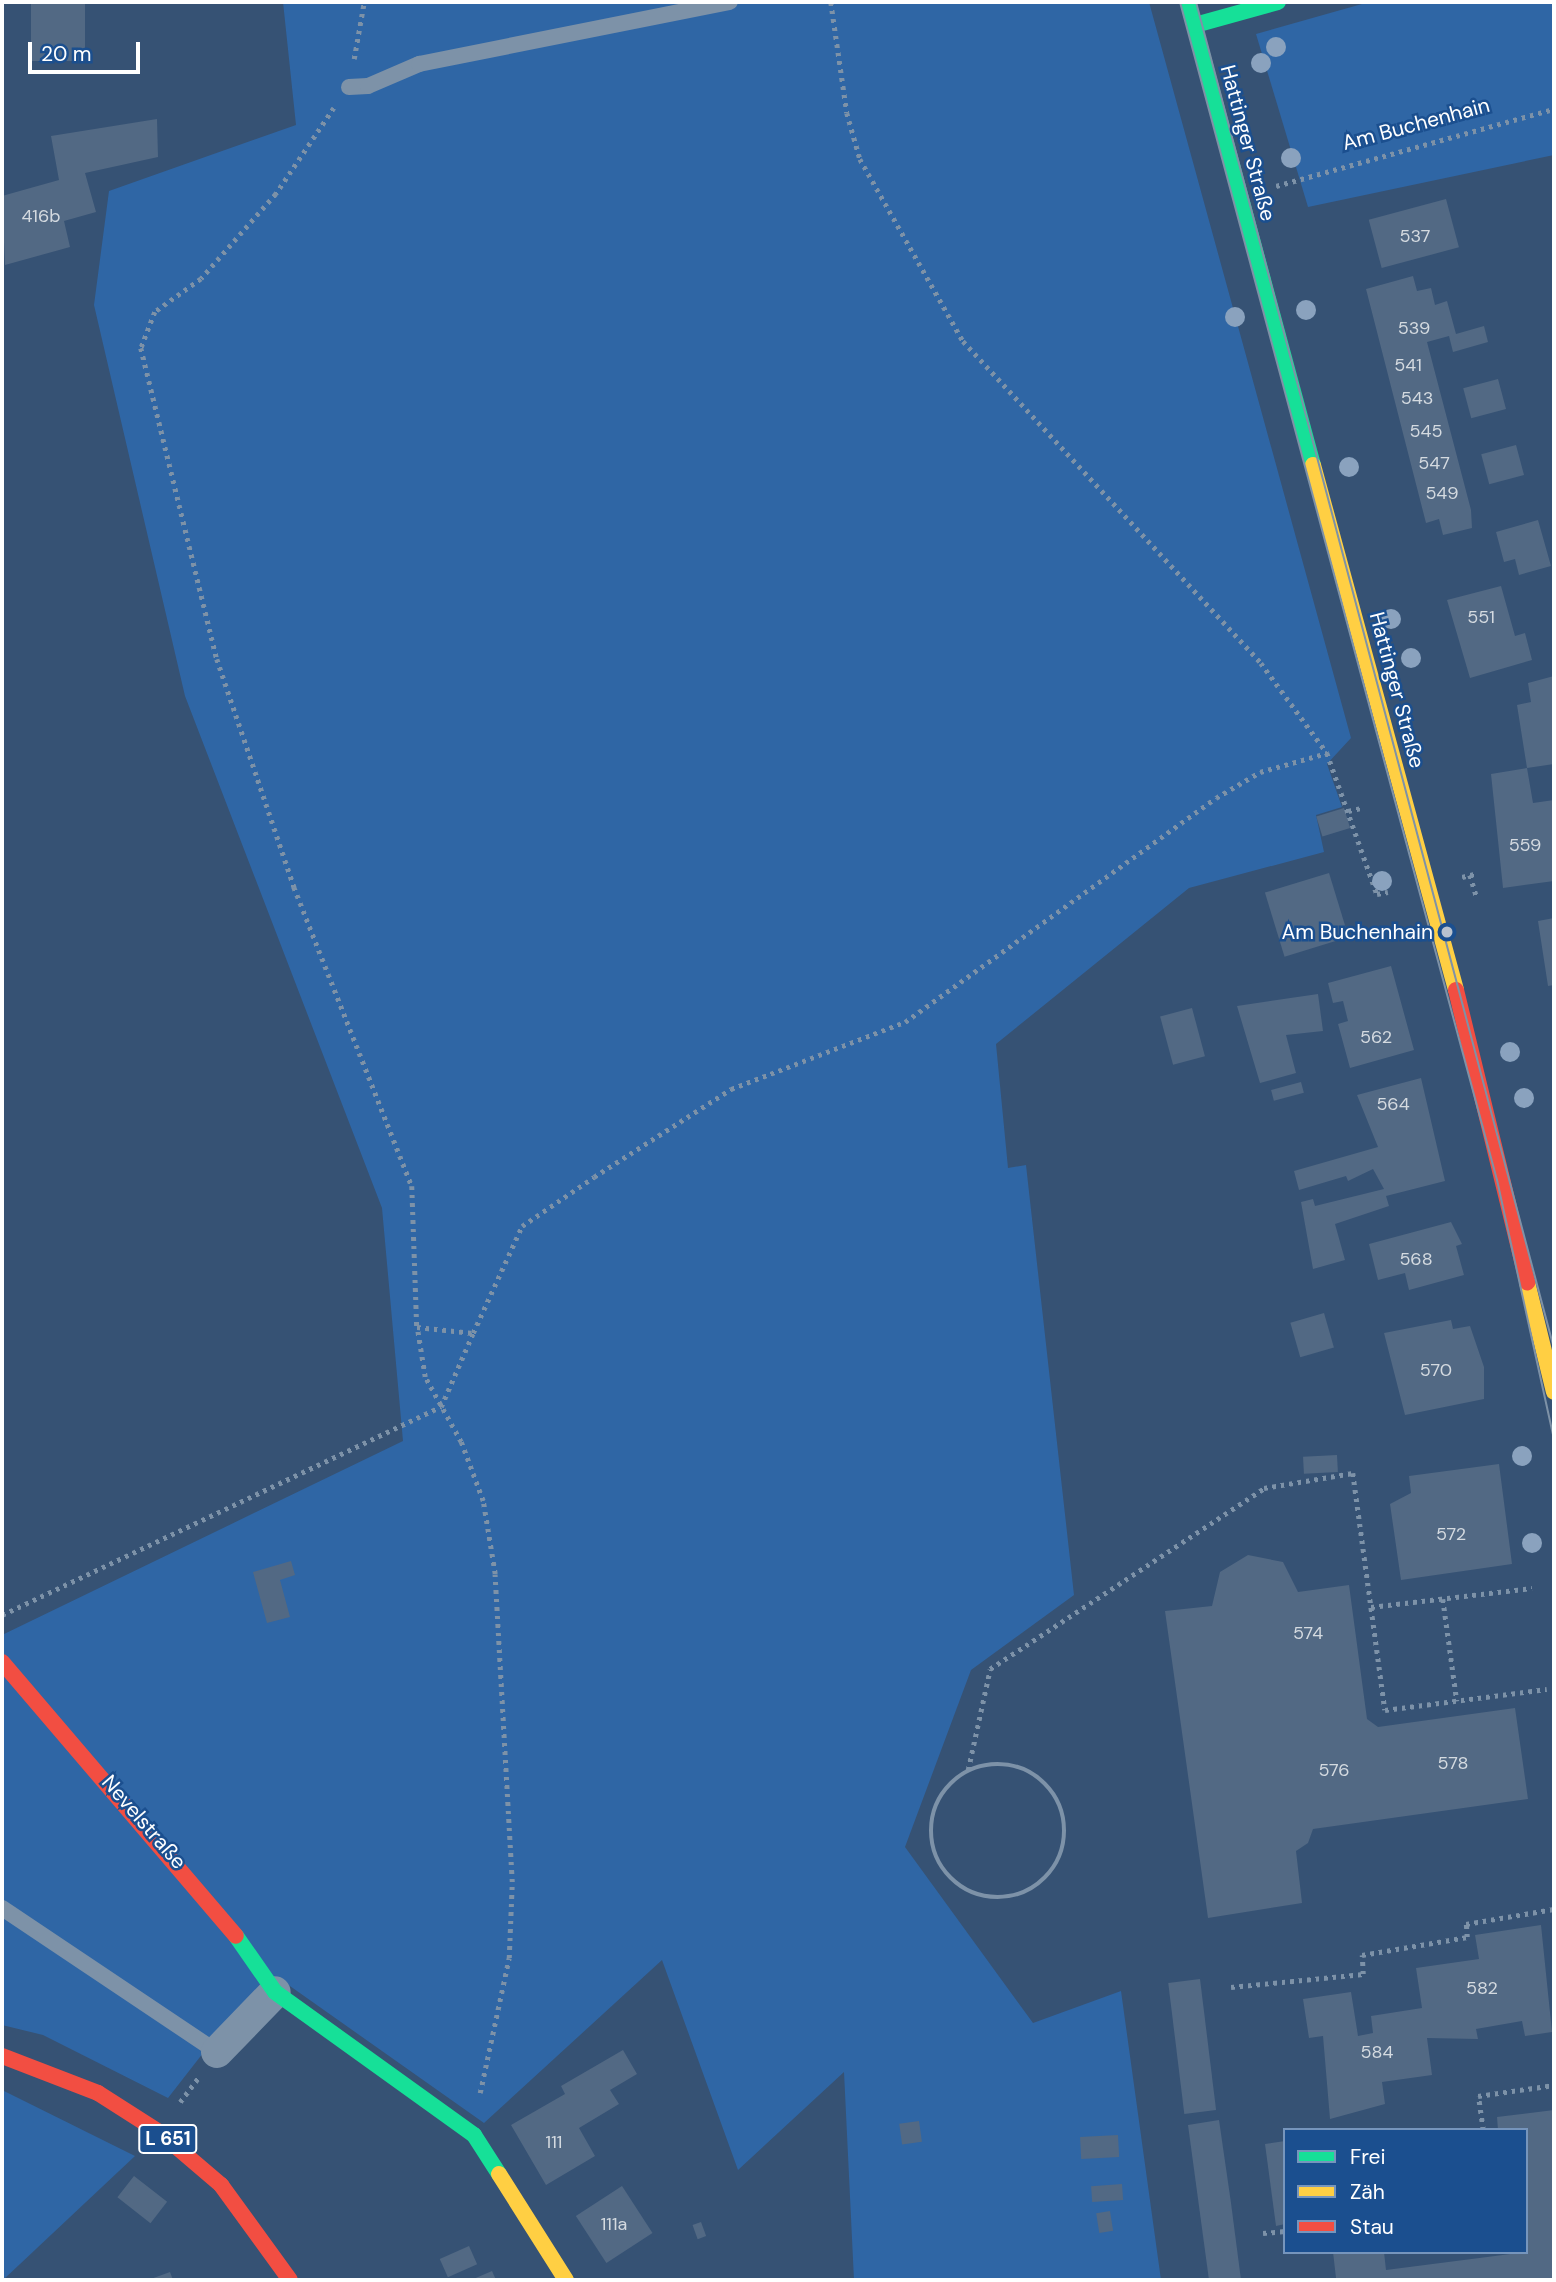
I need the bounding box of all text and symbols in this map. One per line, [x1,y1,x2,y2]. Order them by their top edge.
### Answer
scale bar [32,28,144,72]
text: 20 m [41,40,92,68]
street label: Hattinger Straße [1215,62,1281,224]
street label: Am Buchenhain [1340,92,1492,156]
house number: 416b [21,205,61,227]
house number: 537 [1400,225,1430,247]
house number: 539 [1398,317,1430,339]
house number: 541 [1394,354,1422,376]
house number: 543 [1401,387,1433,409]
house number: 545 [1410,420,1442,442]
house number: 547 [1418,452,1450,474]
house number: 549 [1425,482,1459,504]
house number: 551 [1467,606,1495,628]
street label: Hattinger Straße [1364,609,1430,771]
house number: 559 [1509,834,1541,856]
place label: Am Buchenhain [1281,919,1433,945]
marker: Am Buchenhain [1439,924,1455,940]
house number: 562 [1360,1026,1392,1048]
house number: 564 [1376,1093,1410,1115]
house number: 568 [1399,1248,1433,1270]
house number: 570 [1420,1359,1452,1381]
house number: 572 [1436,1523,1466,1545]
house number: 574 [1293,1622,1323,1644]
house number: 578 [1438,1752,1468,1774]
house number: 576 [1318,1759,1350,1781]
street label: Nevelstraße [96,1770,192,1874]
house number: 582 [1466,1977,1498,1999]
house number: 584 [1361,2041,1393,2063]
road number: L 651 [138,2124,198,2154]
legend [1283,2128,1528,2254]
house number: 111 [546,2131,562,2153]
text: Frei [1350,2143,1386,2171]
text: Zäh [1350,2178,1385,2206]
house number: 111a [601,2213,627,2235]
text: Stau [1350,2213,1394,2241]

